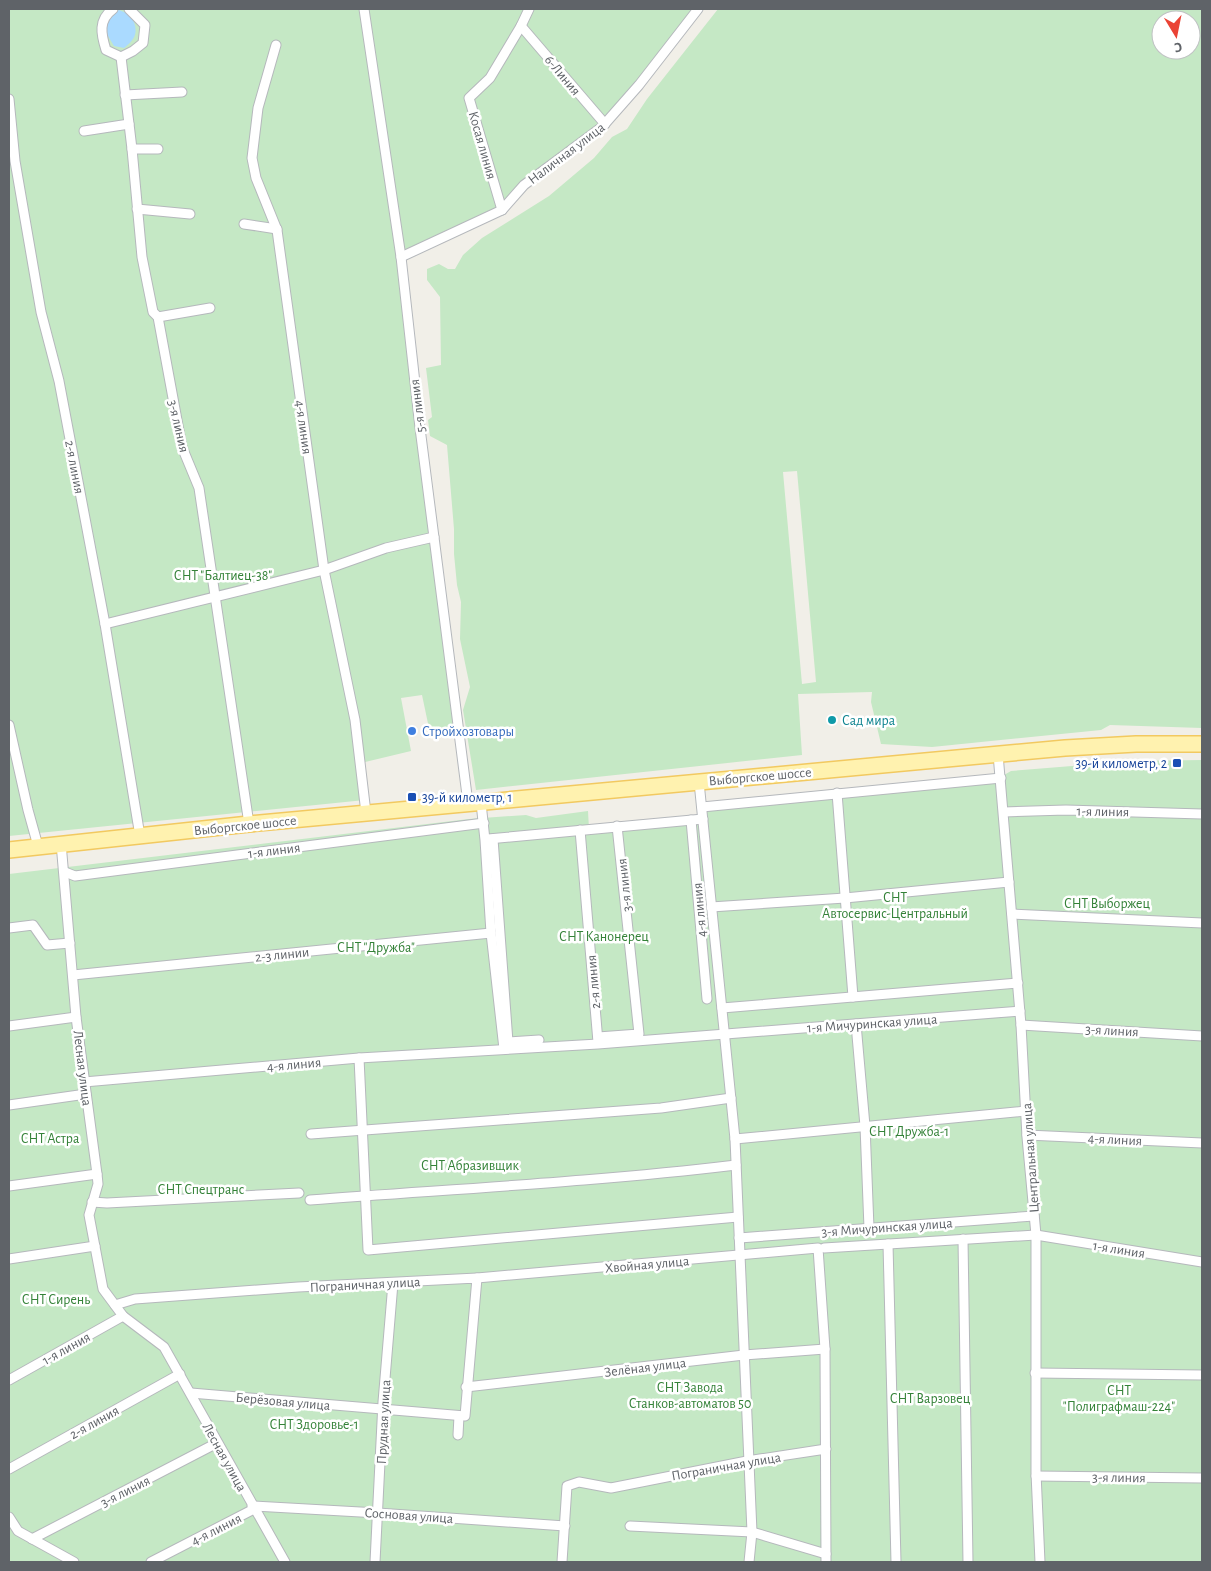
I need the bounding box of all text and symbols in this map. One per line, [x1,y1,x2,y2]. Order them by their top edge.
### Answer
north arrow [1151,10,1201,60]
text: С [1173,39,1183,54]
street label: 6-Линия [542,53,583,98]
street label: Косая линия [466,110,498,181]
street label: Наличная улица [526,120,608,187]
street label: 5-я линия [408,378,428,433]
street label: 3-я линия [165,399,191,454]
street label: 4-я линия [292,399,314,455]
street label: 2-я линия [62,439,86,495]
park label: СНТ "Балтиец-38" [174,569,272,583]
marker: Сад мира [826,714,838,726]
place label: Сад мира [842,714,896,728]
marker: Стройхозтовары [406,725,418,737]
place label: Стройхозтовары [422,725,514,739]
place label: 39-й километр, 2 [1075,757,1167,771]
marker: 39-й километр, 2 [1171,757,1183,769]
street label: Выборгское шоссе [708,766,812,788]
marker: 39-й километр, 1 [406,791,418,803]
place label: 39-й километр, 1 [422,791,512,805]
street label: 1-я линия [1077,805,1129,819]
street label: Выборгское шоссе [193,814,297,838]
street label: 1-я линия [247,841,301,861]
street label: 3-я линия [615,858,635,912]
street label: 4-я линия [691,882,709,938]
park label: СНТ Автосервис-Центральный [822,891,968,921]
park label: СНТ Выборжец [1064,897,1151,911]
park label: СНТ Канонерец [559,930,649,944]
park label: СНТ "Дружба" [337,941,415,955]
street label: 2-3 линии [254,945,310,965]
street label: 2-я линия [585,954,603,1010]
street label: 1-я Мичуринская улица [806,1012,938,1036]
street label: 3-я линия [1085,1023,1139,1039]
street label: Лесная улица [70,1030,94,1107]
street label: 4-я линия [266,1056,322,1074]
street label: Центральная улица [1020,1102,1042,1213]
park label: СНТ Дружба-1 [869,1125,949,1139]
park label: СНТ Астра [21,1132,80,1146]
street label: 4-я линия [1087,1132,1143,1148]
park label: СНТ Абразивщик [421,1159,520,1173]
park label: СНТ Спецтранс [158,1183,245,1197]
street label: 3-я Мичуринская улица [821,1216,954,1240]
street label: 1-я линия [1092,1239,1146,1261]
street label: Хвойная улица [604,1254,690,1276]
street label: Пограничная улица [309,1275,421,1295]
park label: СНТ Сирень [22,1293,90,1307]
street label: 1-я линия [40,1330,93,1368]
street label: Зелёная улица [603,1356,687,1380]
street label: Прудная улица [375,1379,393,1465]
park label: СНТ Завода Станков-автоматов 50 [629,1381,751,1411]
park label: СНТ "Полиграфмаш-224" [1063,1384,1175,1414]
street label: Берёзовая улица [235,1391,331,1413]
park label: СНТ Варзовец [890,1392,971,1406]
street label: 2-я линия [67,1404,122,1442]
park label: СНТ Здоровье-1 [269,1418,359,1432]
street label: Лесная улица [200,1421,249,1495]
street label: Пограничная улица [670,1450,783,1484]
street label: 3-я линия [1092,1471,1146,1485]
street label: 3-я линия [98,1473,153,1510]
street label: Сосновая улица [364,1506,454,1526]
street label: 4-я линия [189,1511,244,1549]

